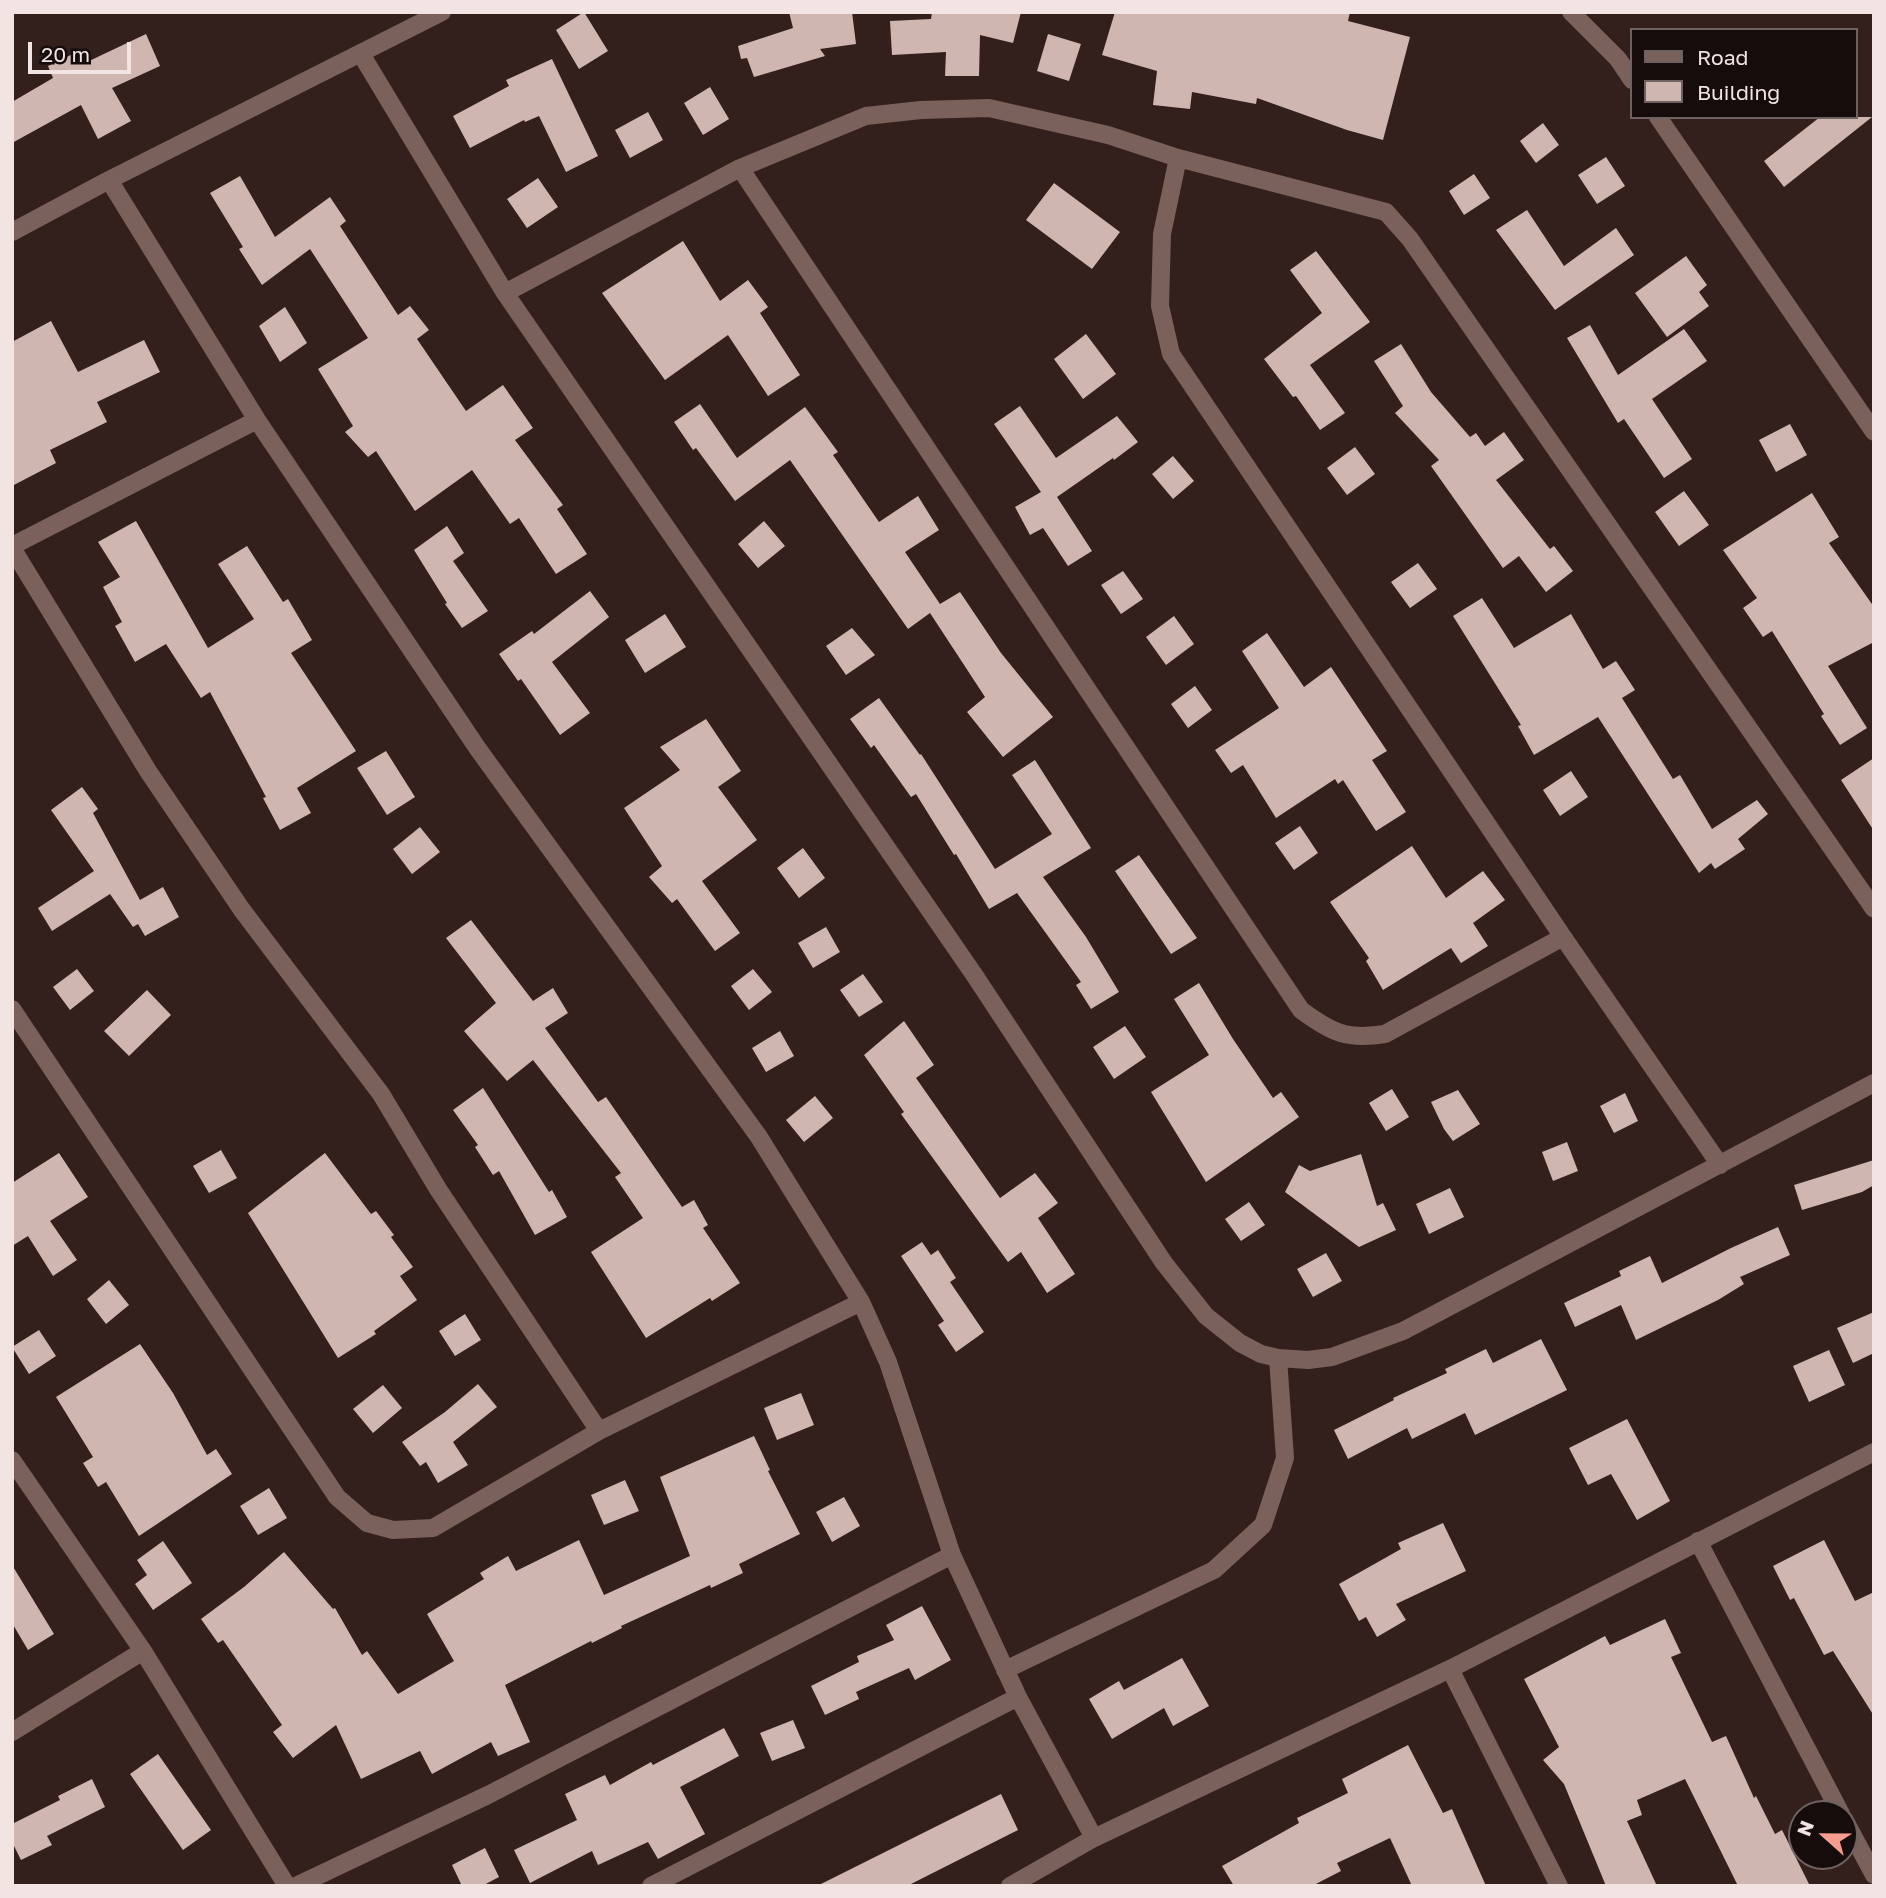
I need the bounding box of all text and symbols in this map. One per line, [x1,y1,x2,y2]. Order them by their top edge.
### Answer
scale bar [32,28,135,72]
legend [1630,28,1858,119]
text: 20 m [41,41,90,67]
text: Road [1697,44,1748,70]
text: Building [1697,79,1780,105]
north arrow [1788,1800,1858,1870]
text: N [1791,1817,1818,1839]

